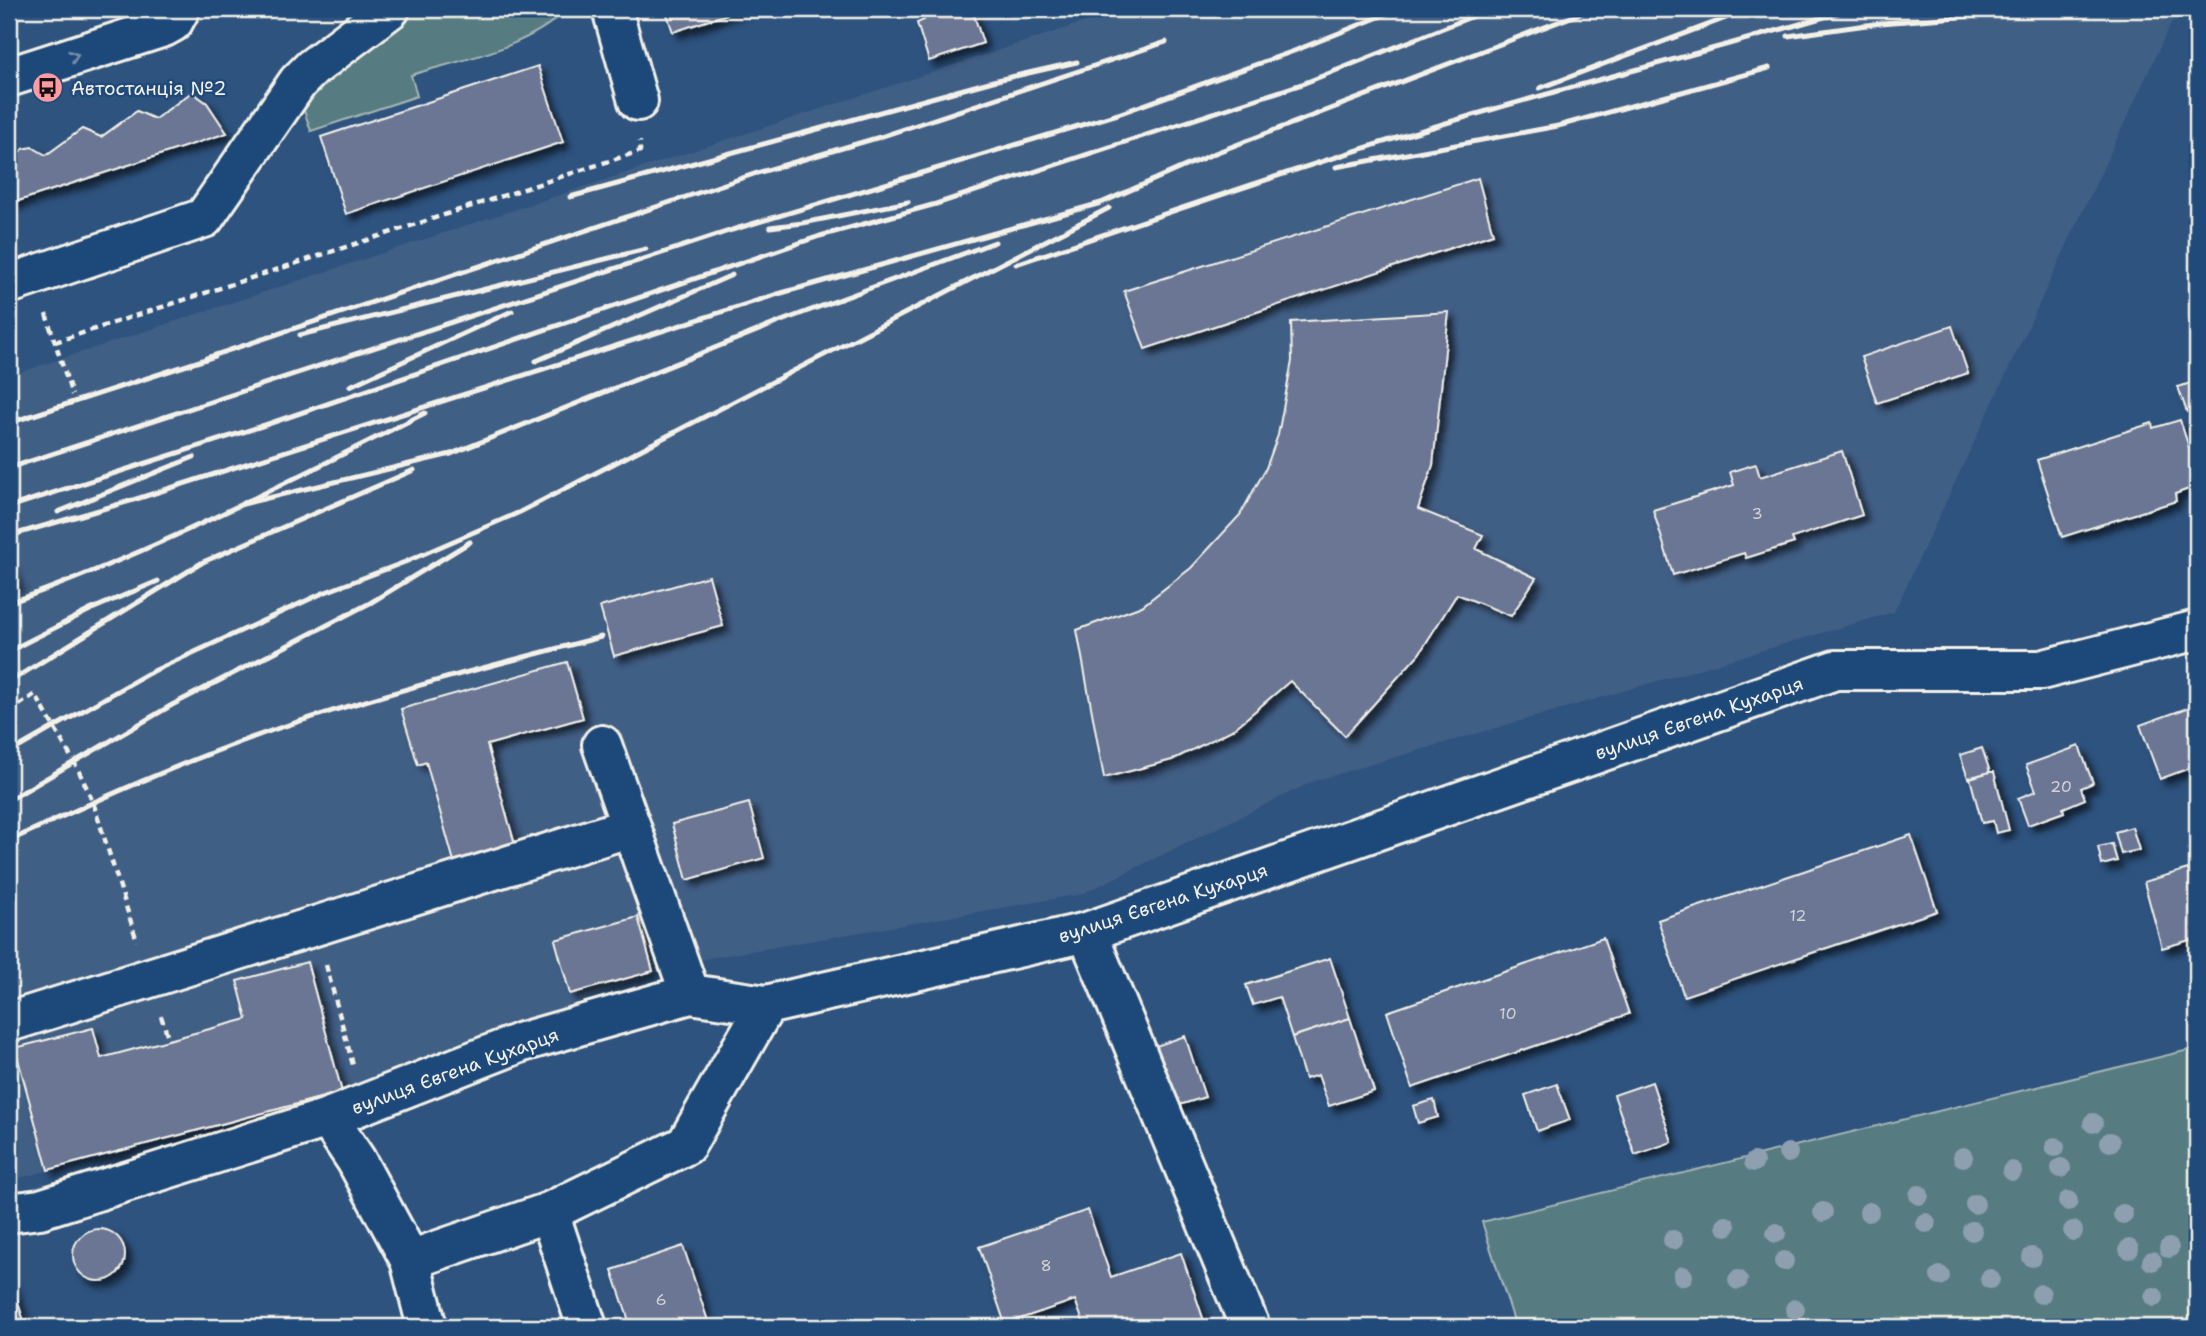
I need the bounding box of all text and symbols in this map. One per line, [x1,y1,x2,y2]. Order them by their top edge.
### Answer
one-way arrow [67,50,79,64]
bus stop icon: Автостанція №2 [31,71,65,105]
place label: Автостанція №2 [71,76,227,101]
house number: 3 [1751,503,1763,524]
street label: вулиця Євгена Кухарця [1592,671,1806,765]
house number: 20 [2050,776,2072,797]
street label: вулиця Євгена Кухарця [1055,857,1271,949]
house number: 12 [1789,905,1807,926]
house number: 10 [1499,1003,1517,1024]
street label: вулиця Євгена Кухарця [348,1022,562,1120]
house number: 8 [1040,1255,1052,1276]
house number: 6 [655,1289,667,1310]

